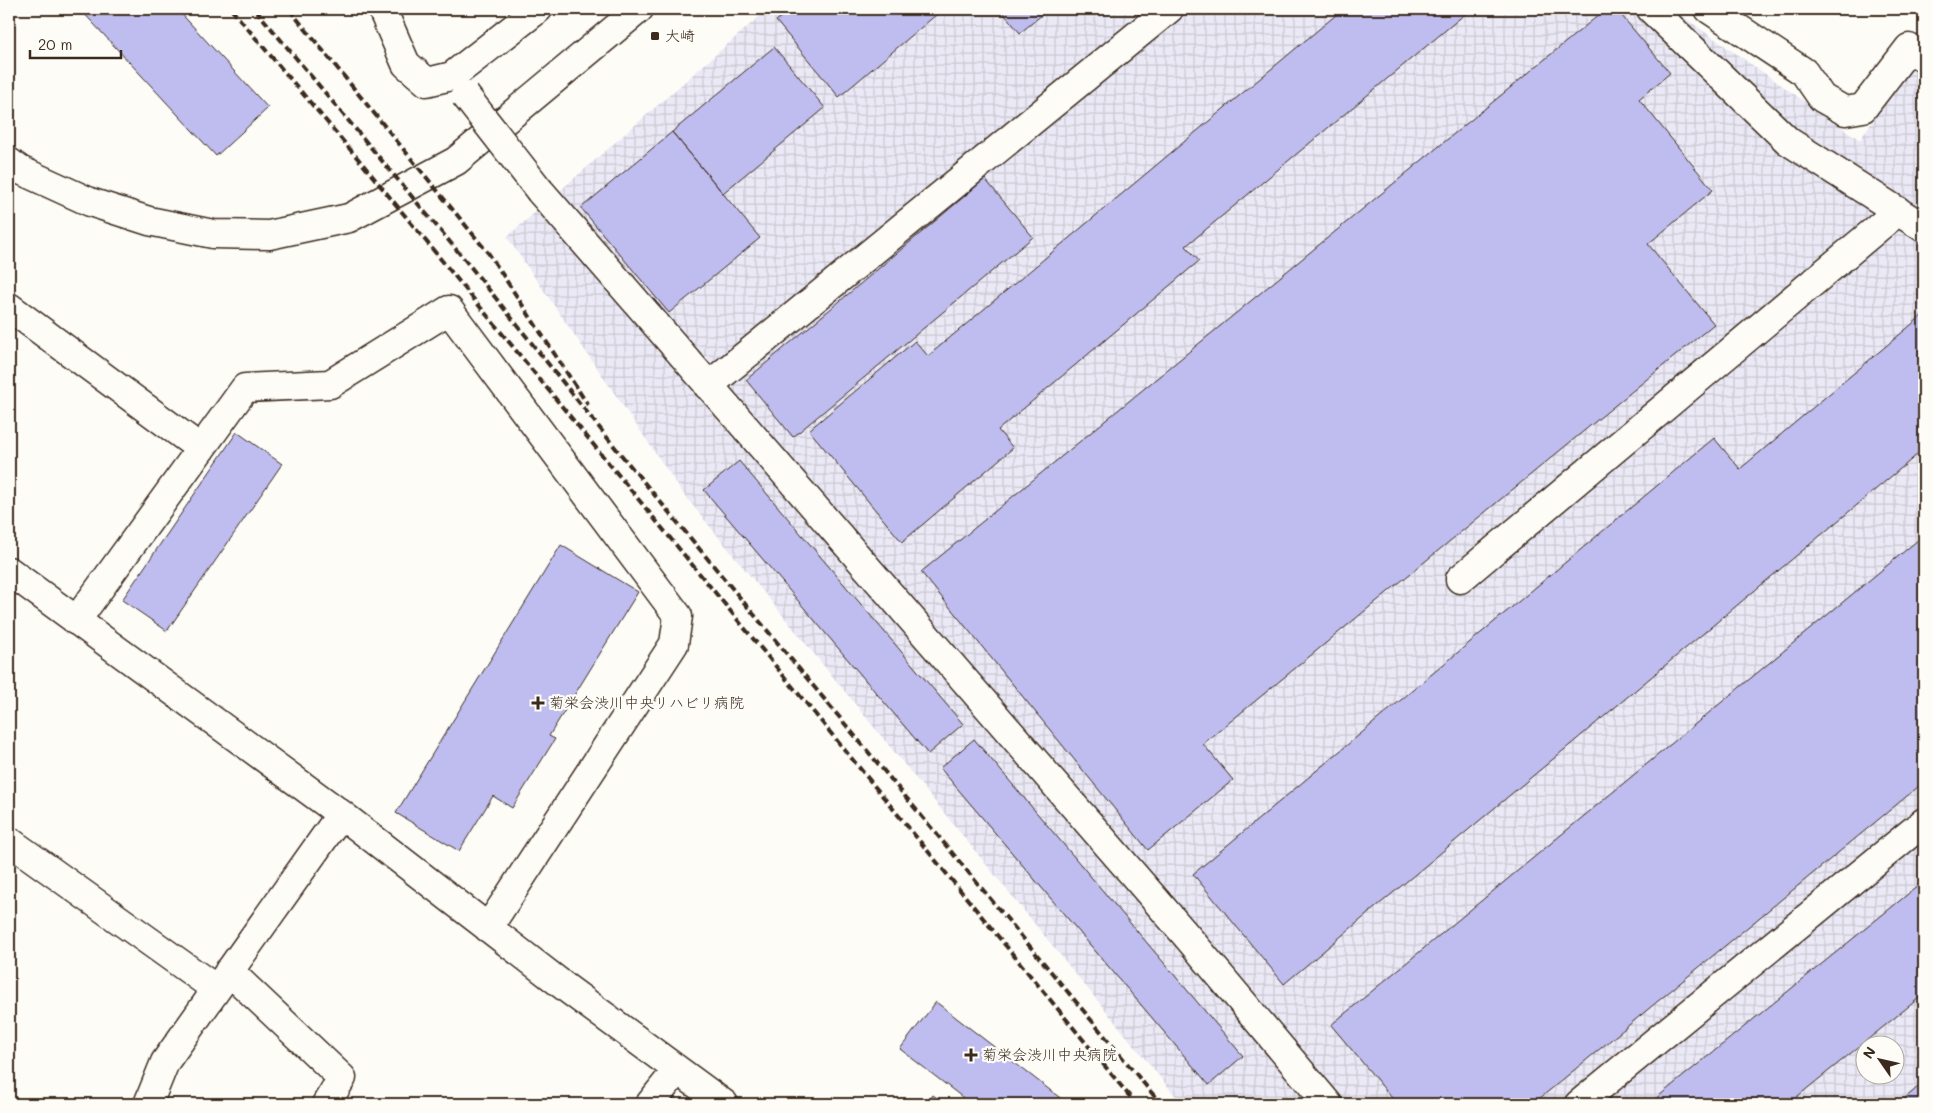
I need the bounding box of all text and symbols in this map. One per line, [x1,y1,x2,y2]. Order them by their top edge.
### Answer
place label: 大崎 [665,25,695,45]
scale bar [30,28,121,60]
marker: 大崎 [649,30,661,42]
text: 20 m [38,34,72,54]
place label: 菊栄会渋川中央リハビリ病院 [549,692,744,712]
marker: 菊栄会渋川中央リハビリ病院 [531,696,545,710]
north arrow [1856,1036,1906,1086]
text: N [1858,1043,1880,1062]
place label: 菊栄会渋川中央病院 [982,1044,1117,1064]
marker: 菊栄会渋川中央病院 [964,1048,978,1062]

